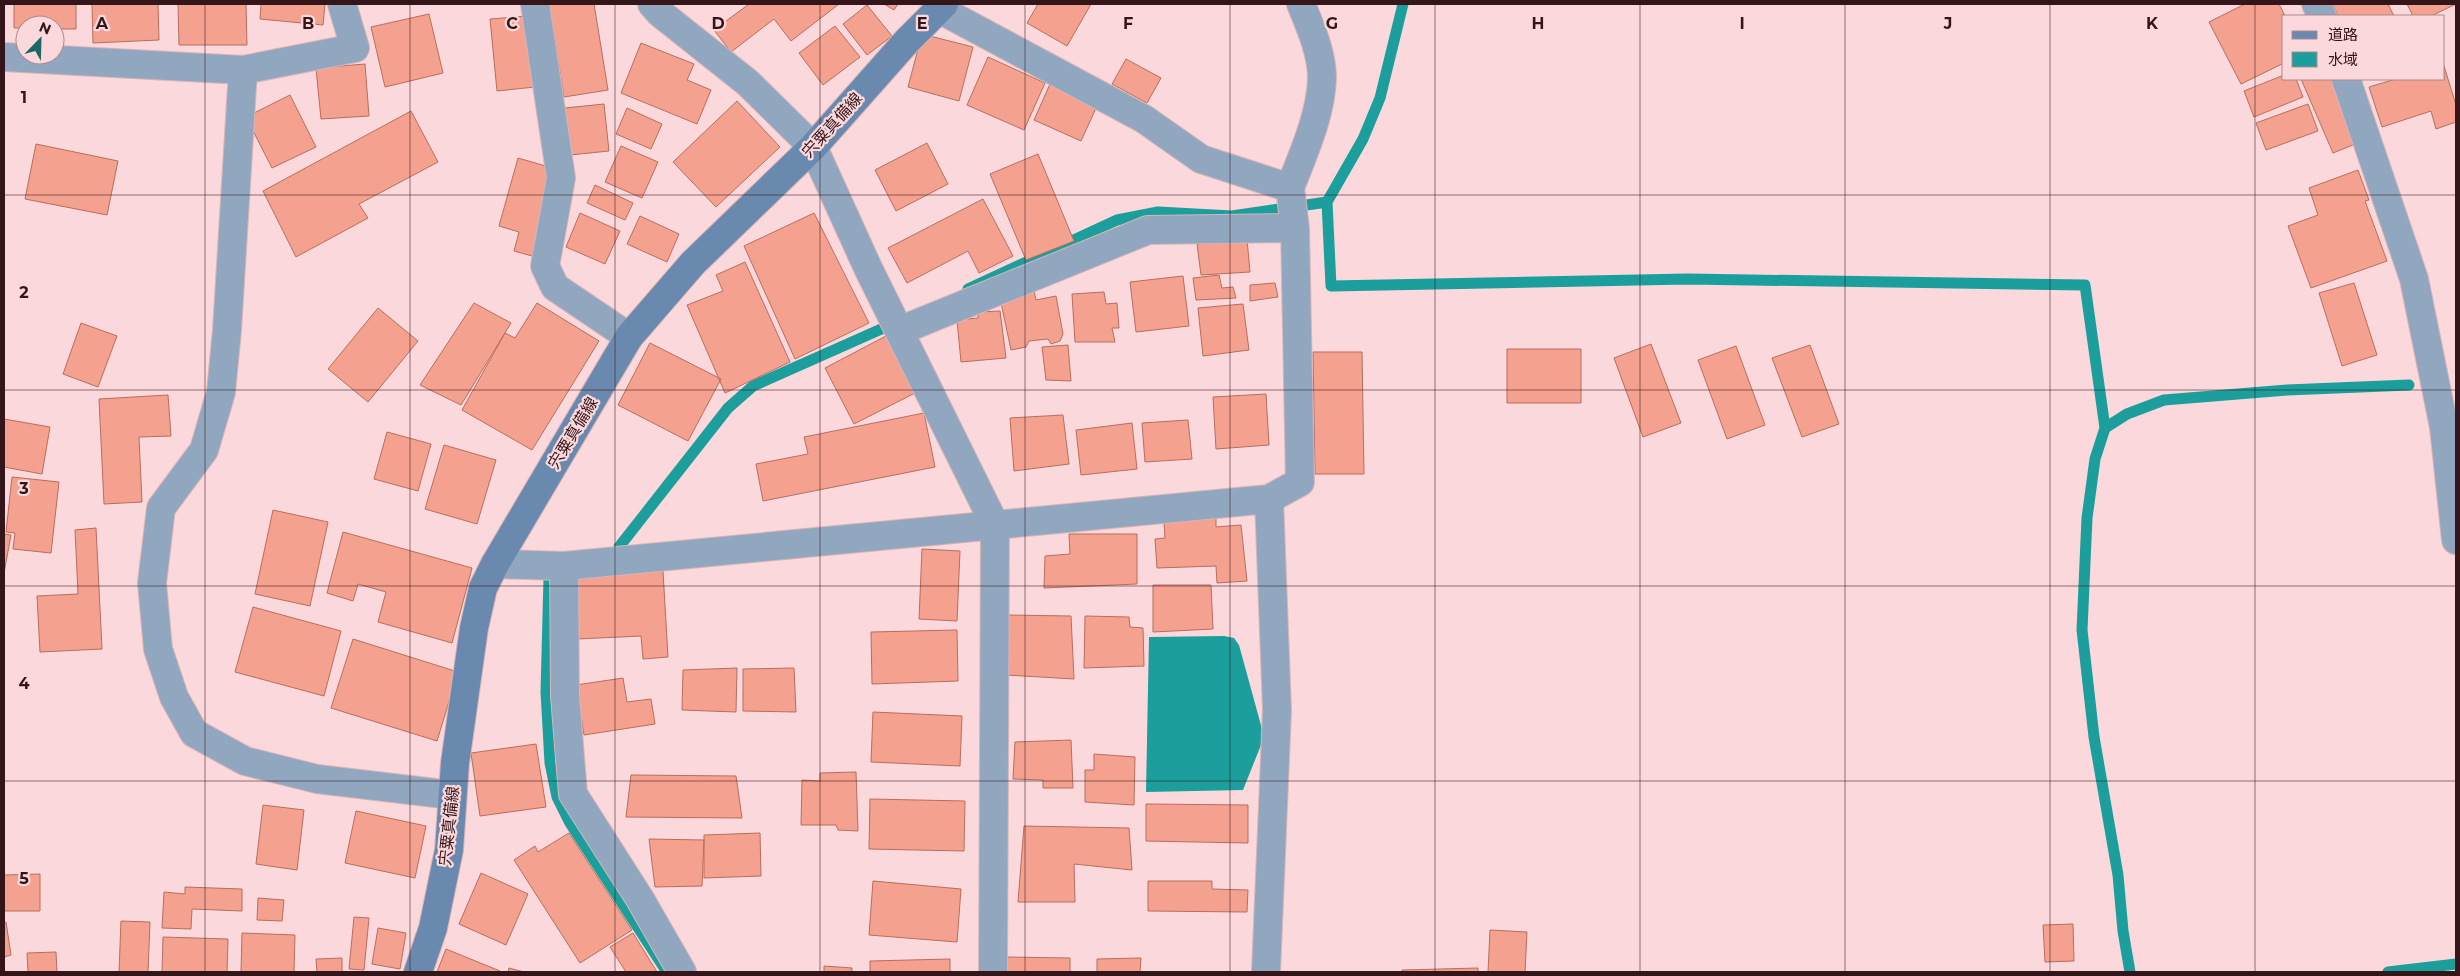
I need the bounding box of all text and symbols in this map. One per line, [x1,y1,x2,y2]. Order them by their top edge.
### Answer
text: A [95,14,109,33]
text: B [302,14,314,33]
text: C [506,14,518,33]
text: D [711,14,725,33]
text: E [917,14,927,33]
text: F [1123,14,1133,33]
text: G [1326,14,1338,33]
text: H [1532,14,1544,33]
text: I [1739,14,1745,33]
text: J [1943,14,1952,33]
text: K [2146,14,2159,33]
north arrow [15,15,65,65]
legend [2282,15,2445,80]
text: N [36,18,54,39]
text: 道路 [2328,25,2358,44]
text: 水域 [2328,50,2358,69]
text: 1 [21,88,27,107]
street label: 宍粟真備線 [798,89,866,161]
text: 2 [19,283,29,302]
street label: 宍粟真備線 [544,394,602,472]
text: 3 [18,479,29,498]
text: 4 [18,674,30,693]
street label: 宍粟真備線 [435,785,463,867]
text: 5 [19,869,29,888]

